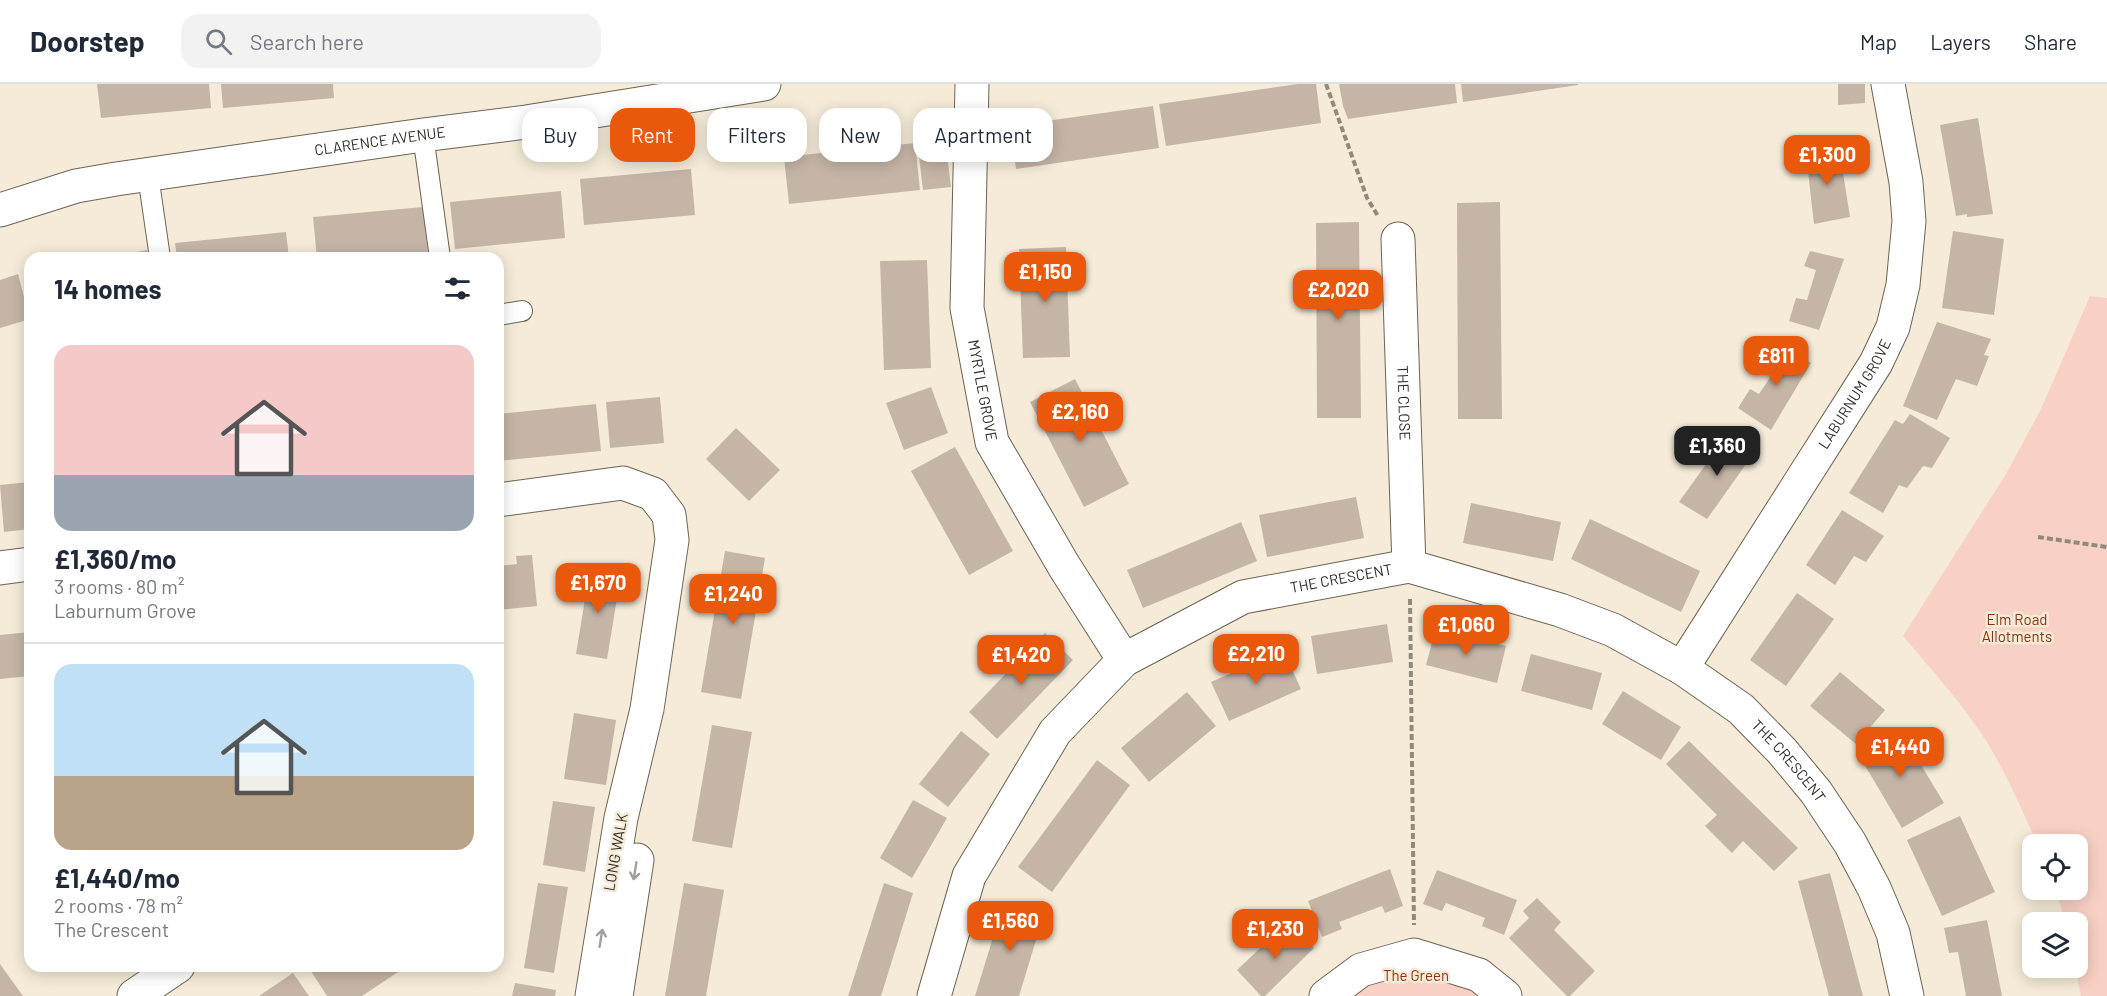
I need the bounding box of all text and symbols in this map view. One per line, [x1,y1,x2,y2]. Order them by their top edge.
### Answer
search box [181,14,601,68]
text: Doorstep [30,24,145,58]
icon: search [202,25,235,58]
text: Search here [250,28,364,54]
text: Map [1860,29,1897,54]
text: Layers [1930,29,1991,54]
text: Share [2024,29,2077,54]
chip: Buy [522,108,598,162]
chip: Rent [610,108,695,162]
chip: Filters [707,108,807,162]
chip: New [819,108,901,162]
chip: Apartment [913,108,1053,162]
street label: CLARENCE AVENUE [313,122,446,158]
pin: £1,300 [1778,135,1876,186]
text: £1,300 [1798,142,1856,166]
pin: £1,150 [996,252,1094,303]
text: £1,150 [1018,259,1072,283]
pin: £2,020 [1289,270,1387,321]
icon: filters [441,272,474,305]
text: 14 homes [54,273,161,304]
text: £2,020 [1307,277,1369,301]
pin: £811 [1740,336,1812,387]
street label: LABURNUM GROVE [1814,336,1894,452]
street label: MYRTLE GROVE [965,338,1002,443]
text: £811 [1757,343,1795,367]
street label: THE CLOSE [1394,365,1415,441]
icon: home [210,384,318,492]
pin: £2,160 [1031,392,1129,443]
text: £2,160 [1051,399,1109,423]
pin: £1,360 [1668,426,1766,477]
text: £1,360 [1688,433,1746,457]
text: £1,360/mo [54,543,177,574]
street label: THE CRESCENT [1289,559,1394,596]
pin: £1,670 [549,563,647,614]
text: £1,670 [570,570,626,594]
text: 3 rooms · 80 m² [54,574,184,598]
pin: £1,240 [684,574,782,625]
text: £1,240 [703,581,763,605]
text: Laburnum Grove [54,598,196,622]
pin: £1,060 [1417,605,1515,656]
park label: Elm Road Allotments [1982,610,2052,645]
text: £1,060 [1437,612,1495,636]
pin: £2,210 [1207,634,1305,685]
pin: £1,420 [972,635,1070,686]
text: £2,210 [1227,641,1285,665]
text: £1,420 [991,642,1051,666]
icon: home [210,703,318,811]
street label: THE CRESCENT [1748,715,1830,805]
pin: £1,440 [1851,727,1949,778]
text: £1,440 [1870,734,1930,758]
street label: LONG WALK [599,812,631,892]
map controls [2022,834,2088,978]
button: locate [2022,834,2088,900]
one-way arrow [630,861,641,881]
text: £1,440/mo [54,862,180,893]
text: 2 rooms · 78 m² [54,893,183,917]
pin: £1,560 [961,901,1059,952]
text: £1,560 [981,908,1039,932]
pin: £1,230 [1226,909,1324,960]
button: layers [2022,912,2088,978]
text: £1,230 [1246,916,1304,940]
text: The Crescent [54,917,169,941]
one-way arrow [596,929,607,949]
park label: The Green [1383,966,1449,984]

